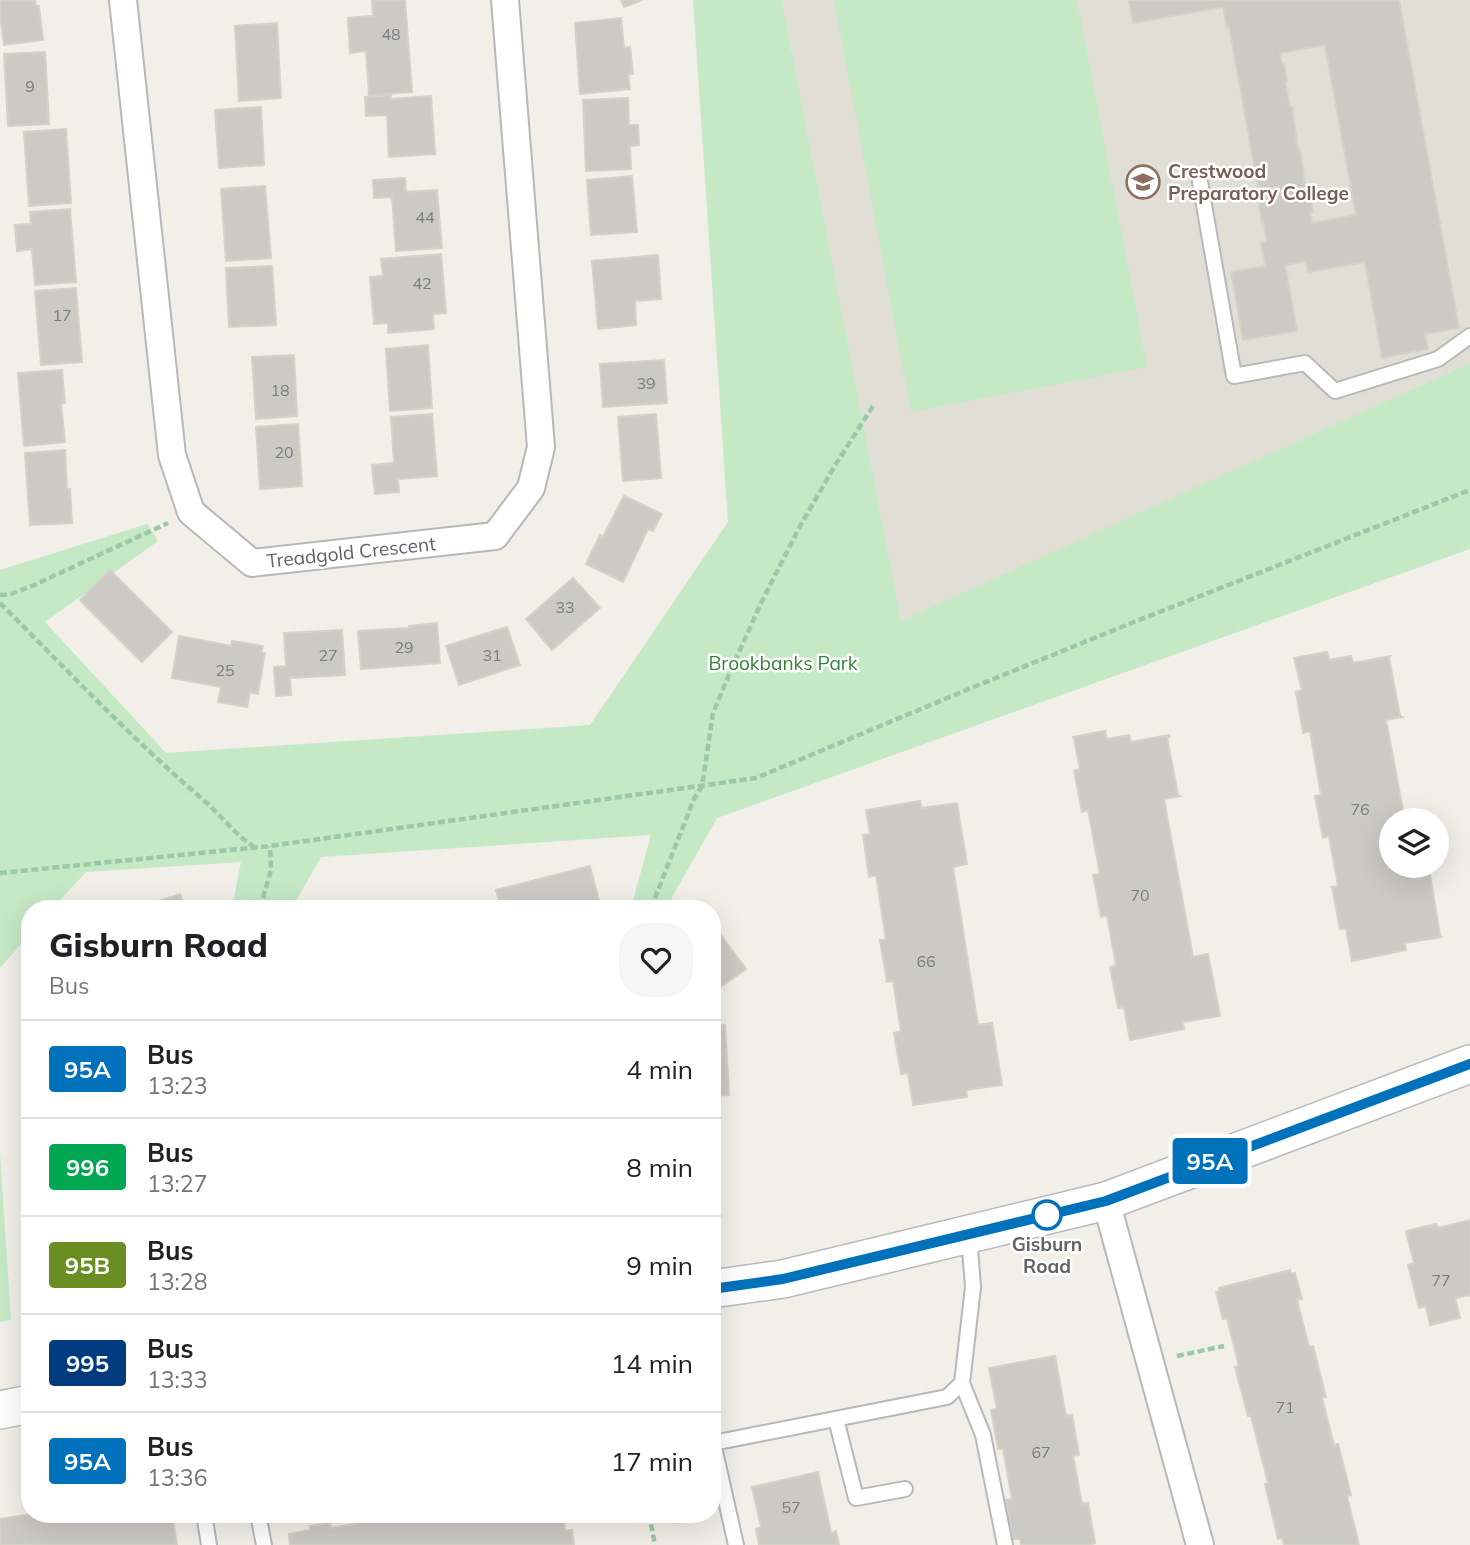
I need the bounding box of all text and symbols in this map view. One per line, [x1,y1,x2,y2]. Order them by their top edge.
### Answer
house number: 48 [381,24,401,44]
house number: 9 [25,76,35,96]
place label: Crestwood Preparatory College [1168,159,1349,205]
school or university icon: Crestwood Preparatory College [1124,163,1162,201]
house number: 44 [415,207,435,227]
house number: 42 [412,273,432,293]
house number: 17 [52,305,72,325]
house number: 39 [636,373,656,393]
house number: 18 [270,380,290,400]
house number: 20 [274,442,294,462]
street label: Treadgold Crescent [265,531,437,573]
house number: 33 [555,597,575,617]
house number: 29 [394,637,414,657]
house number: 27 [318,645,338,665]
house number: 31 [482,645,502,665]
park label: Brookbanks Park [708,651,858,675]
house number: 25 [215,660,235,680]
house number: 76 [1350,799,1370,819]
map controls [1379,808,1449,878]
button: layers [1379,808,1449,878]
house number: 70 [1130,885,1150,905]
button: heart [619,923,693,997]
text: Gisburn Road [49,924,268,965]
house number: 66 [916,951,936,971]
text: Bus [49,971,89,1000]
text: Bus [147,1038,193,1071]
text: 4 min [626,1053,693,1086]
text: 95A [64,1054,111,1084]
text: 13:23 [147,1071,207,1100]
text: Bus [147,1136,193,1169]
line badge: 95A [1170,1138,1250,1184]
text: 95A [1187,1146,1233,1176]
text: 8 min [626,1151,693,1184]
text: 996 [66,1152,109,1182]
text: 13:27 [147,1169,207,1198]
marker: Gisburn Road [1032,1200,1062,1230]
place label: Gisburn Road [1012,1232,1082,1278]
text: Bus [147,1234,193,1267]
text: 9 min [626,1249,693,1282]
text: 95B [65,1250,110,1280]
text: 13:28 [147,1267,207,1296]
house number: 77 [1431,1270,1451,1290]
text: Bus [147,1332,193,1365]
text: 14 min [611,1347,693,1380]
text: 995 [66,1348,109,1378]
text: 13:33 [147,1365,207,1394]
house number: 71 [1275,1397,1295,1417]
text: Bus [147,1430,193,1463]
house number: 67 [1031,1442,1051,1462]
text: 17 min [611,1445,693,1478]
text: 95A [64,1446,111,1476]
text: 13:36 [147,1463,207,1492]
house number: 57 [781,1497,801,1517]

